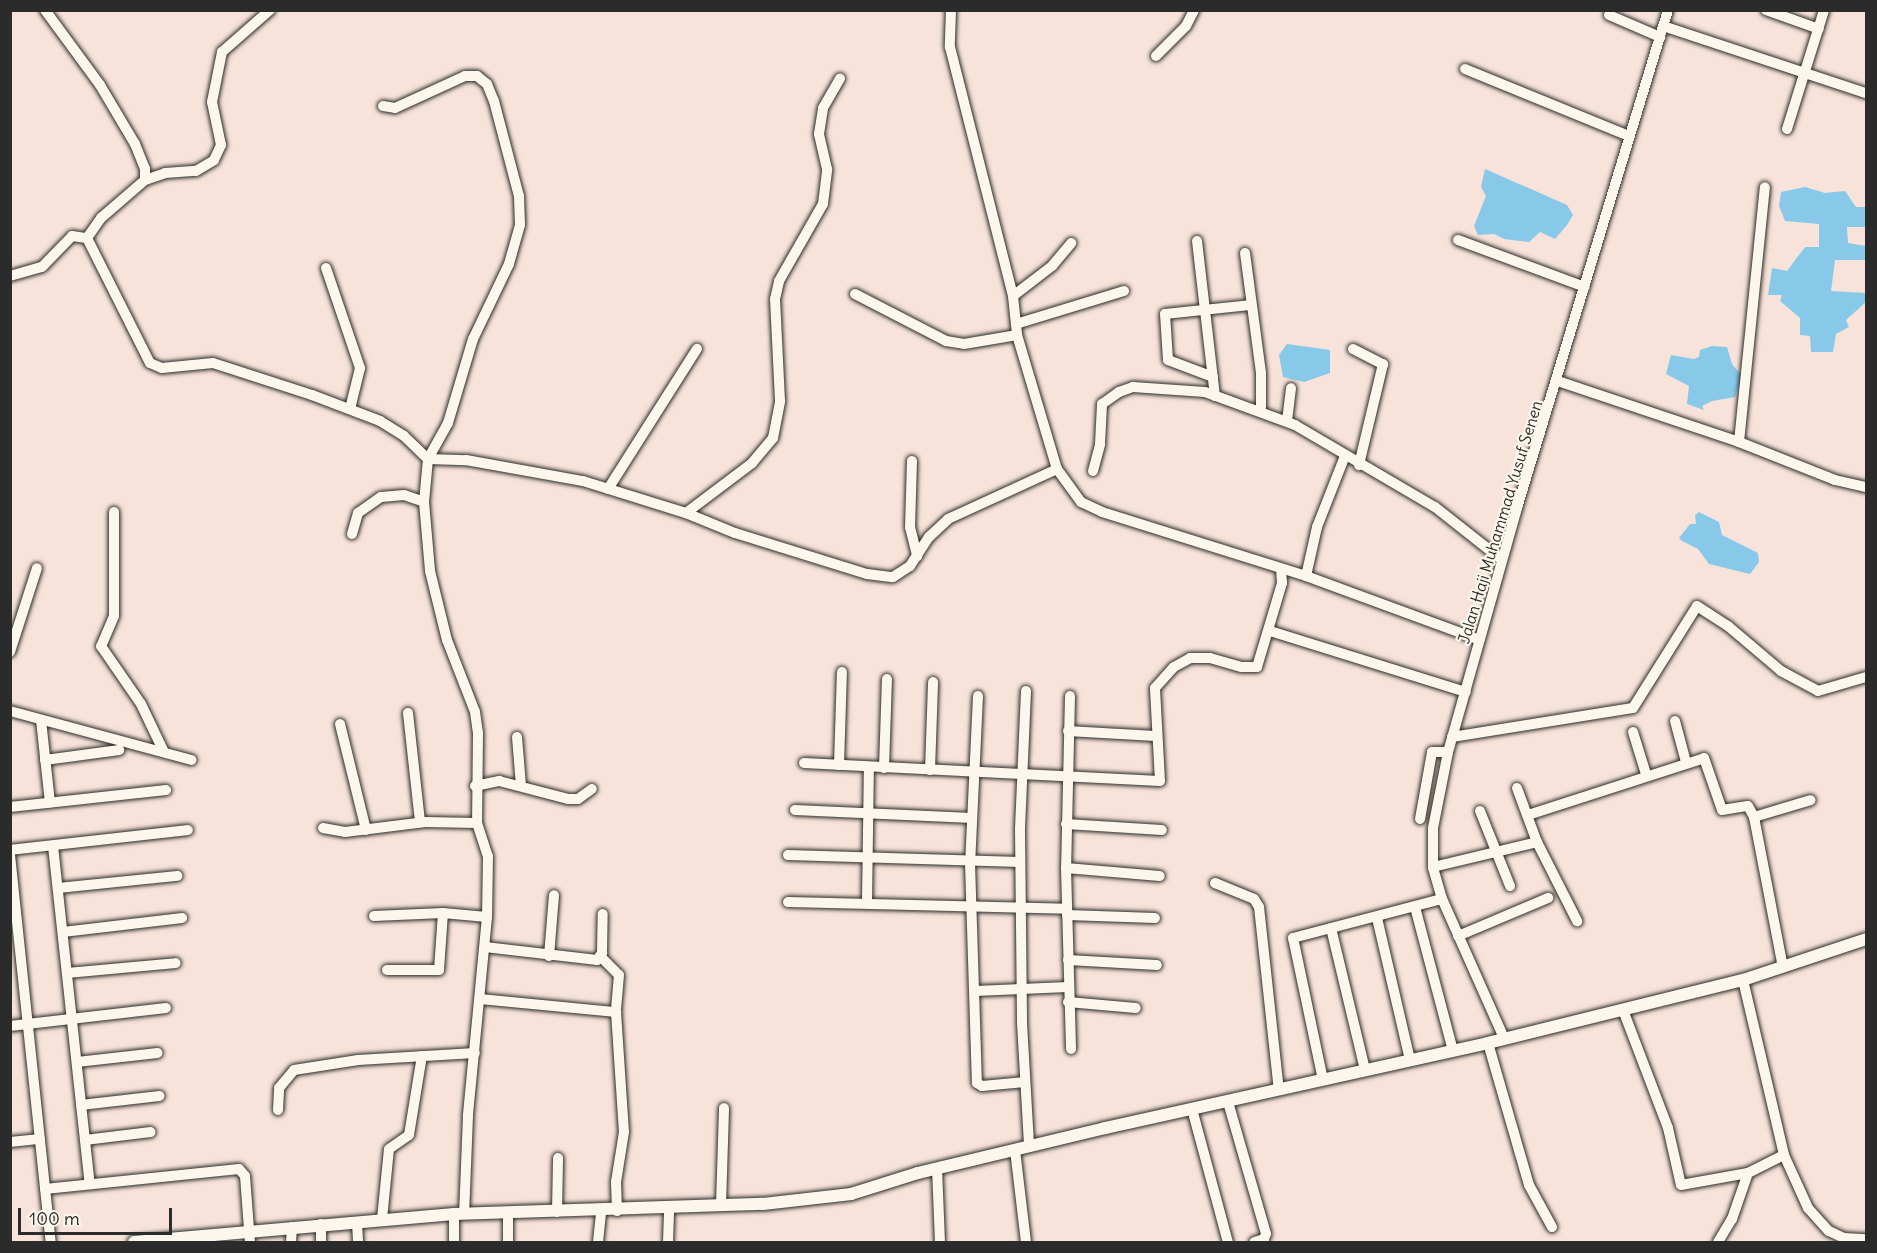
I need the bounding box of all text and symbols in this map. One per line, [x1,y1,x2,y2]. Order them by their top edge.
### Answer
street label: Jalan Haji Muhammad Yusuf Senen [1454,398,1546,646]
scale bar [21,1196,176,1234]
text: 100 m [29,1207,80,1230]

